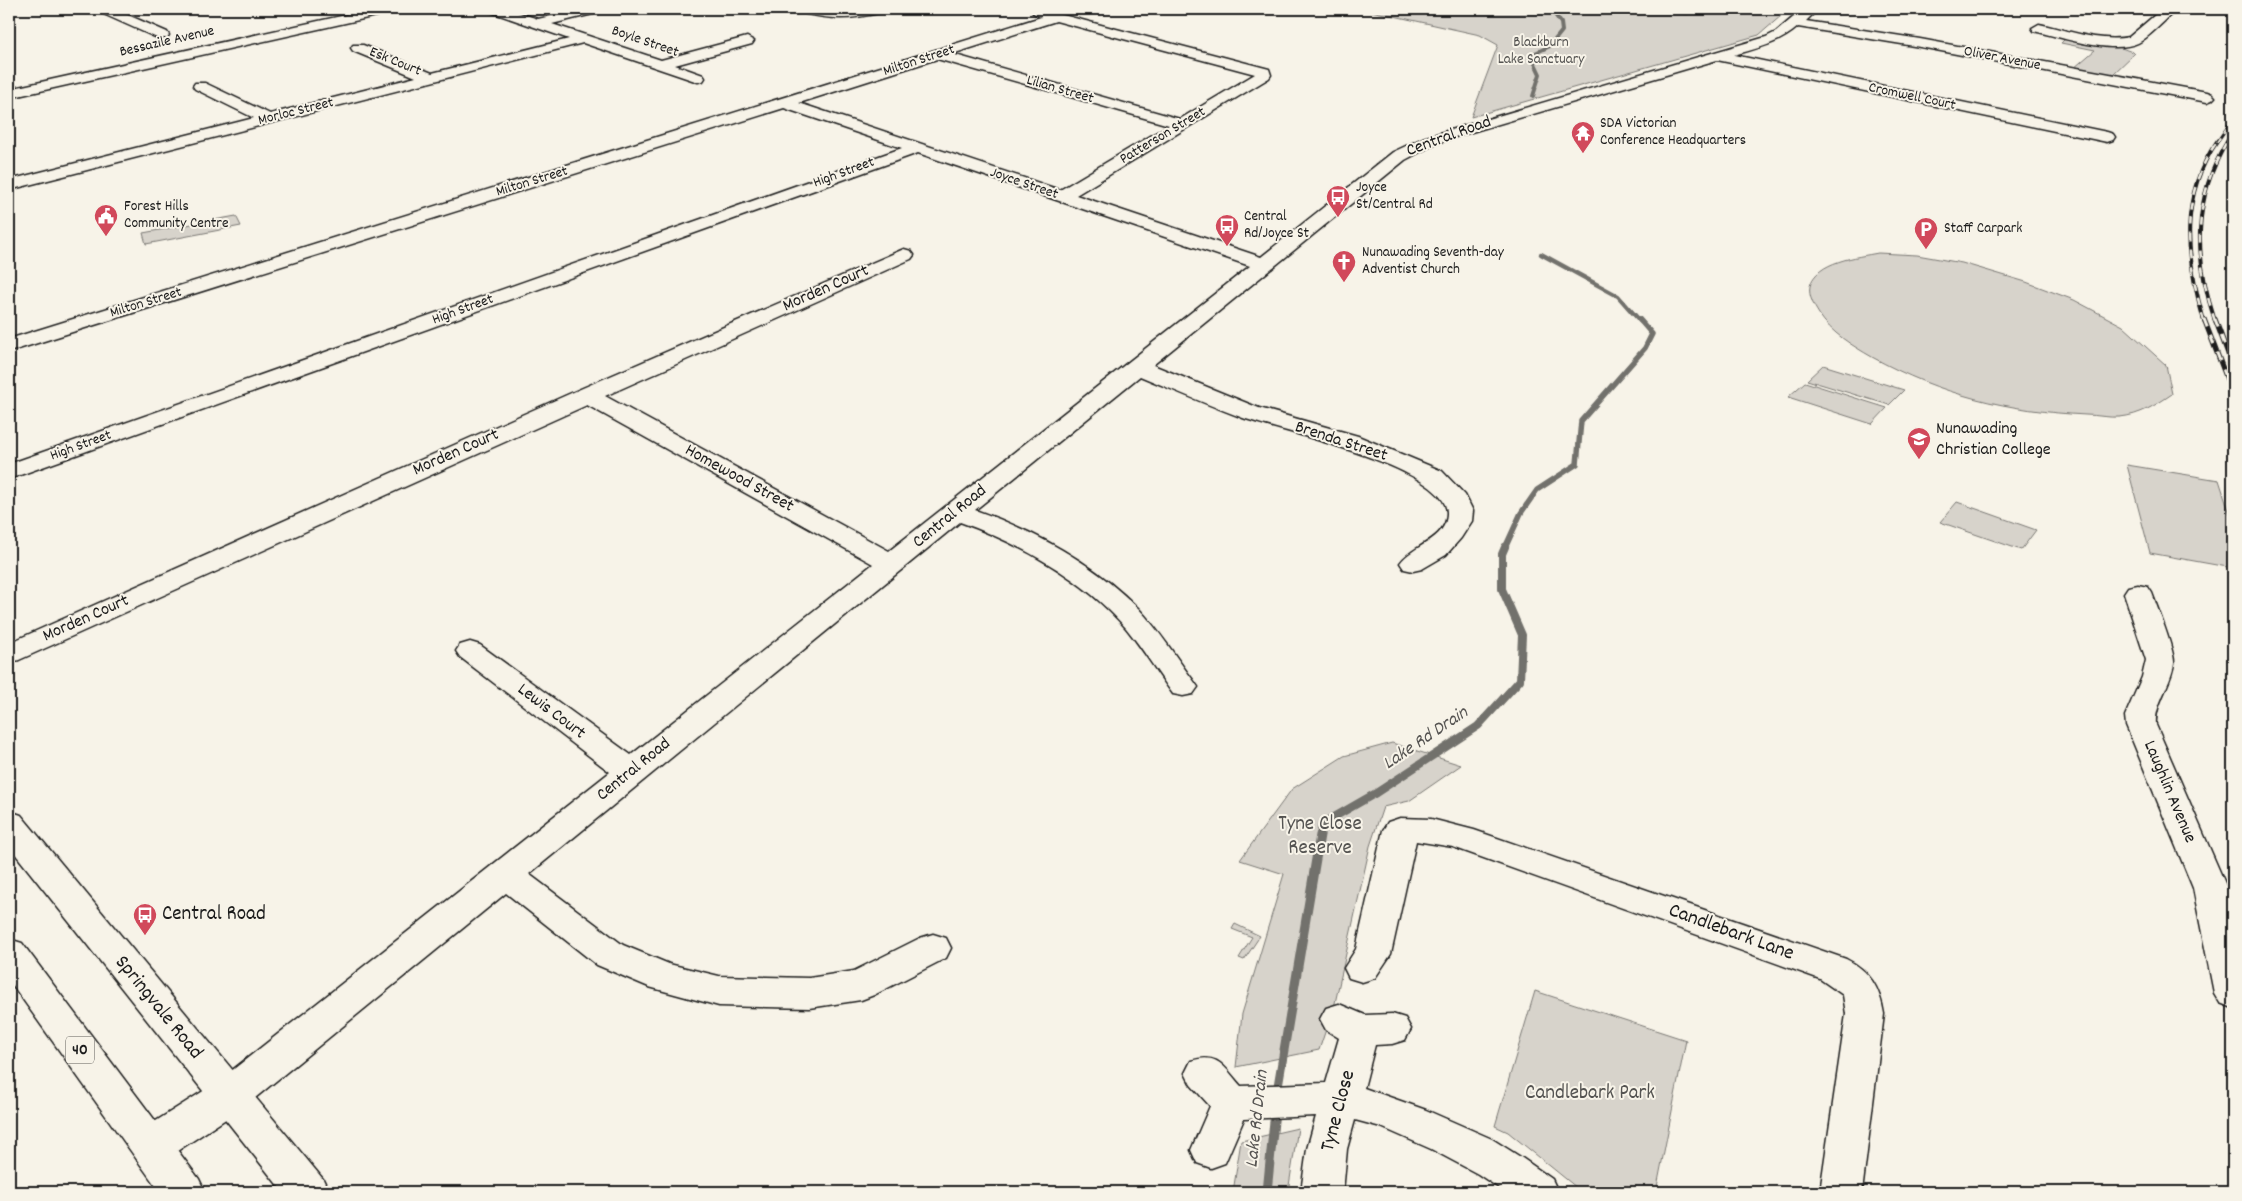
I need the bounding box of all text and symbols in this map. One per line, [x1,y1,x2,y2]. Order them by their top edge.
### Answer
street label: Bessazile Avenue [118,20,217,64]
street label: Boyle Street [608,20,682,64]
park label: Blackburn Lake Sanctuary [1498,32,1585,71]
street label: Milton Street [880,39,958,83]
street label: Oliver Avenue [1962,41,2043,77]
street label: Esk Court [366,42,425,83]
street label: Lilian Street [1024,70,1097,110]
street label: Cromwell Court [1866,77,1958,117]
street label: Morloc Street [256,92,337,132]
street label: Patterson Street [1116,101,1211,170]
street label: Central Road [1403,110,1495,164]
place label: SDA Victorian Conference Headquarters [1600,113,1746,152]
temple icon: SDA Victorian Conference Headquarters [1570,120,1596,154]
street label: High Street [810,152,878,194]
street label: Milton Street [493,161,571,203]
street label: Joyce Street [987,162,1061,206]
place label: Joyce St/Central Rd [1356,177,1433,216]
bus stop icon: Joyce St/Central Rd [1325,184,1351,218]
place label: Forest Hills Community Centre [124,196,229,235]
public building icon: Forest Hills Community Centre [93,203,119,237]
place label: Central Rd/Joyce St [1244,206,1310,245]
bus stop icon: Central Rd/Joyce St [1214,213,1240,247]
parking icon: Staff Carpark [1913,216,1939,250]
place label: Staff Carpark [1944,218,2022,240]
place label: Nunawading Seventh-day Adventist Church [1362,242,1505,281]
church icon: Nunawading Seventh-day Adventist Church [1331,249,1357,283]
street label: Morden Court [779,259,873,319]
street label: Milton Street [107,282,185,324]
street label: High Street [429,289,497,331]
street label: Brenda Street [1291,415,1391,469]
place label: Nunawading Christian College [1936,417,2051,463]
street label: Morden Court [409,423,503,483]
street label: High Street [47,425,115,467]
school or university icon: Nunawading Christian College [1906,426,1932,460]
street label: Homewood Street [680,439,798,520]
street label: Central Road [908,479,992,555]
street label: Morden Court [39,589,133,649]
street label: Lewis Court [512,678,591,746]
water label: Lake Rd Drain [1378,700,1475,778]
street label: Central Road [592,732,676,808]
street label: Laughlin Avenue [2136,737,2202,847]
park label: Tyne Close Reserve [1278,810,1362,864]
street label: Candlebark Lane [1664,896,1798,970]
place label: Central Road [162,900,266,930]
bus stop icon: Central Road [132,902,158,936]
street label: Springvale Road [107,949,209,1067]
road number: 40 [66,1036,94,1064]
street label: Tyne Close [1314,1067,1364,1155]
water label: Lake Rd Drain [1239,1068,1277,1169]
park label: Candlebark Park [1525,1079,1655,1109]

